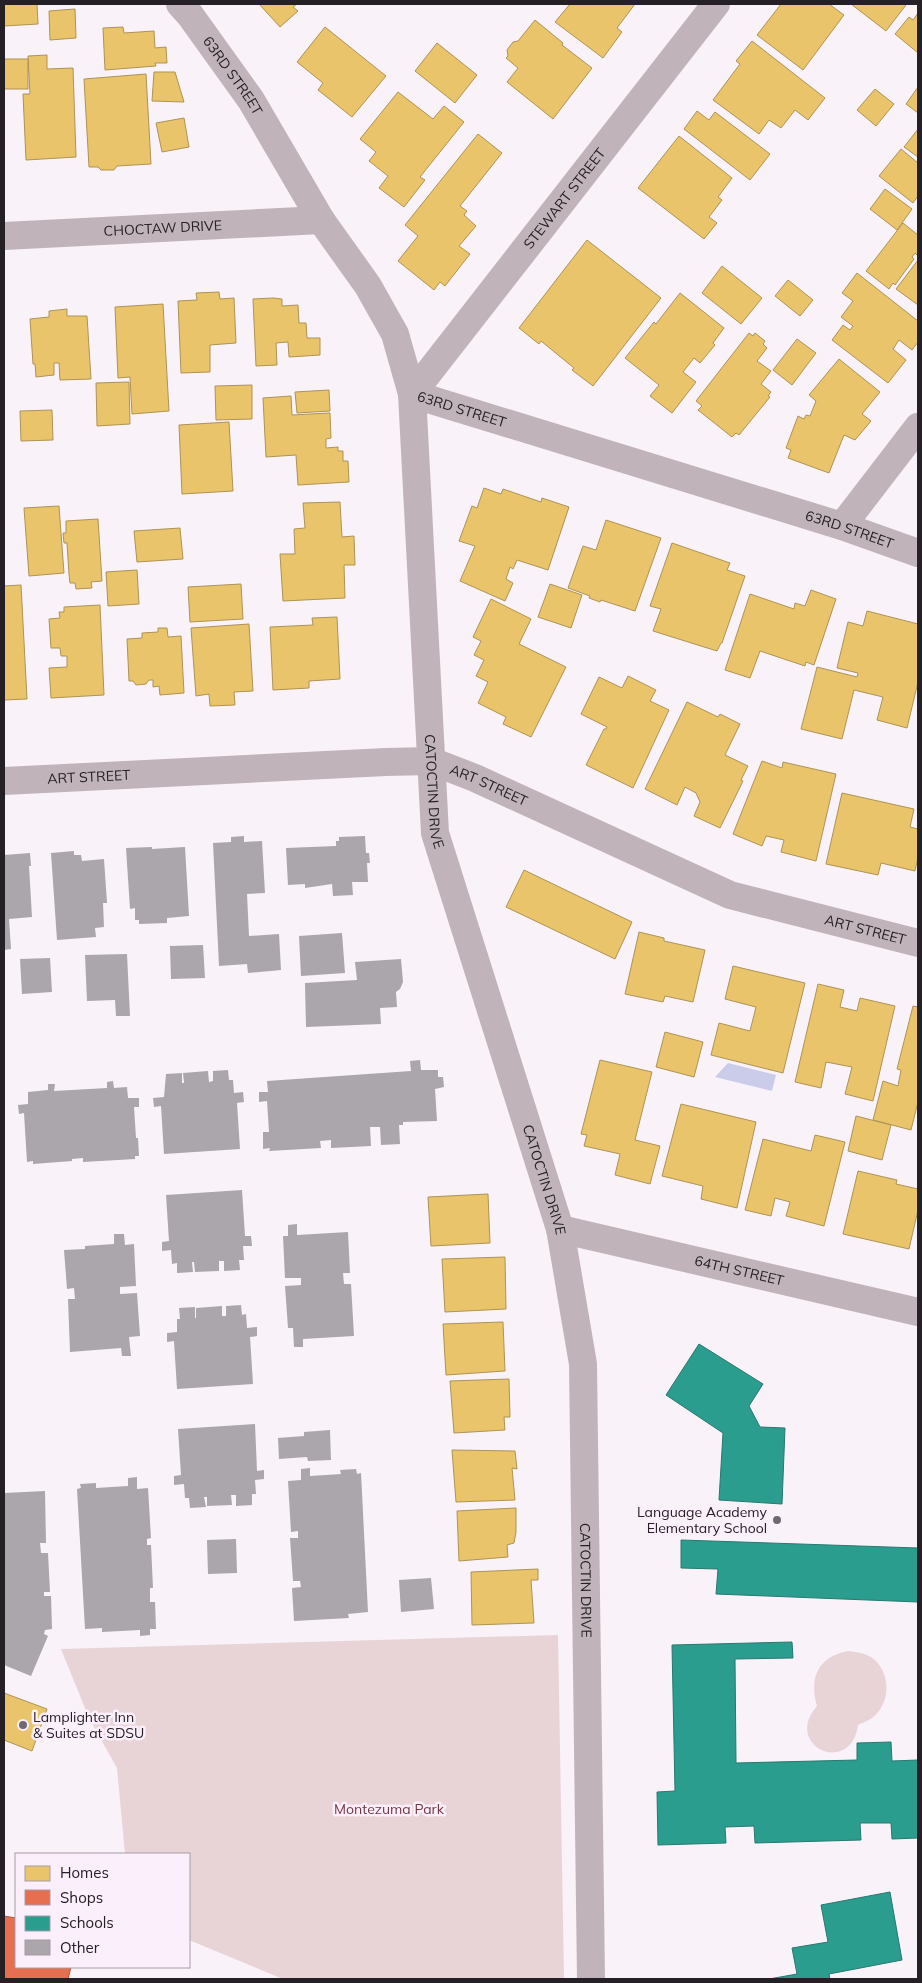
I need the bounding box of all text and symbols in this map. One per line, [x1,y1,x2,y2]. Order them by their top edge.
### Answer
street label: 63RD STREET [199,33,267,118]
street label: STEWART STREET [519,144,610,253]
street label: CHOCTAW DRIVE [103,216,222,240]
street label: 63RD STREET [415,387,509,432]
street label: 63RD STREET [803,506,897,553]
street label: CATOCTIN DRIVE [421,734,448,851]
street label: ART STREET [447,760,531,810]
street label: ART STREET [47,766,131,788]
street label: ART STREET [823,911,909,949]
street label: CATOCTIN DRIVE [519,1122,570,1236]
street label: 64TH STREET [693,1251,786,1290]
place label: Language Academy Elementary School [637,1503,768,1537]
marker: Language Academy Elementary School [771,1514,783,1526]
street label: CATOCTIN DRIVE [576,1523,596,1638]
place label: Lamplighter Inn & Suites at SDSU [33,1708,144,1742]
marker: Lamplighter Inn & Suites at SDSU [17,1719,29,1731]
park label: Montezuma Park [334,1800,445,1818]
legend [15,1853,190,1968]
text: Homes [60,1863,109,1882]
text: Shops [60,1888,103,1907]
text: Schools [60,1913,114,1932]
text: Other [60,1938,100,1957]

